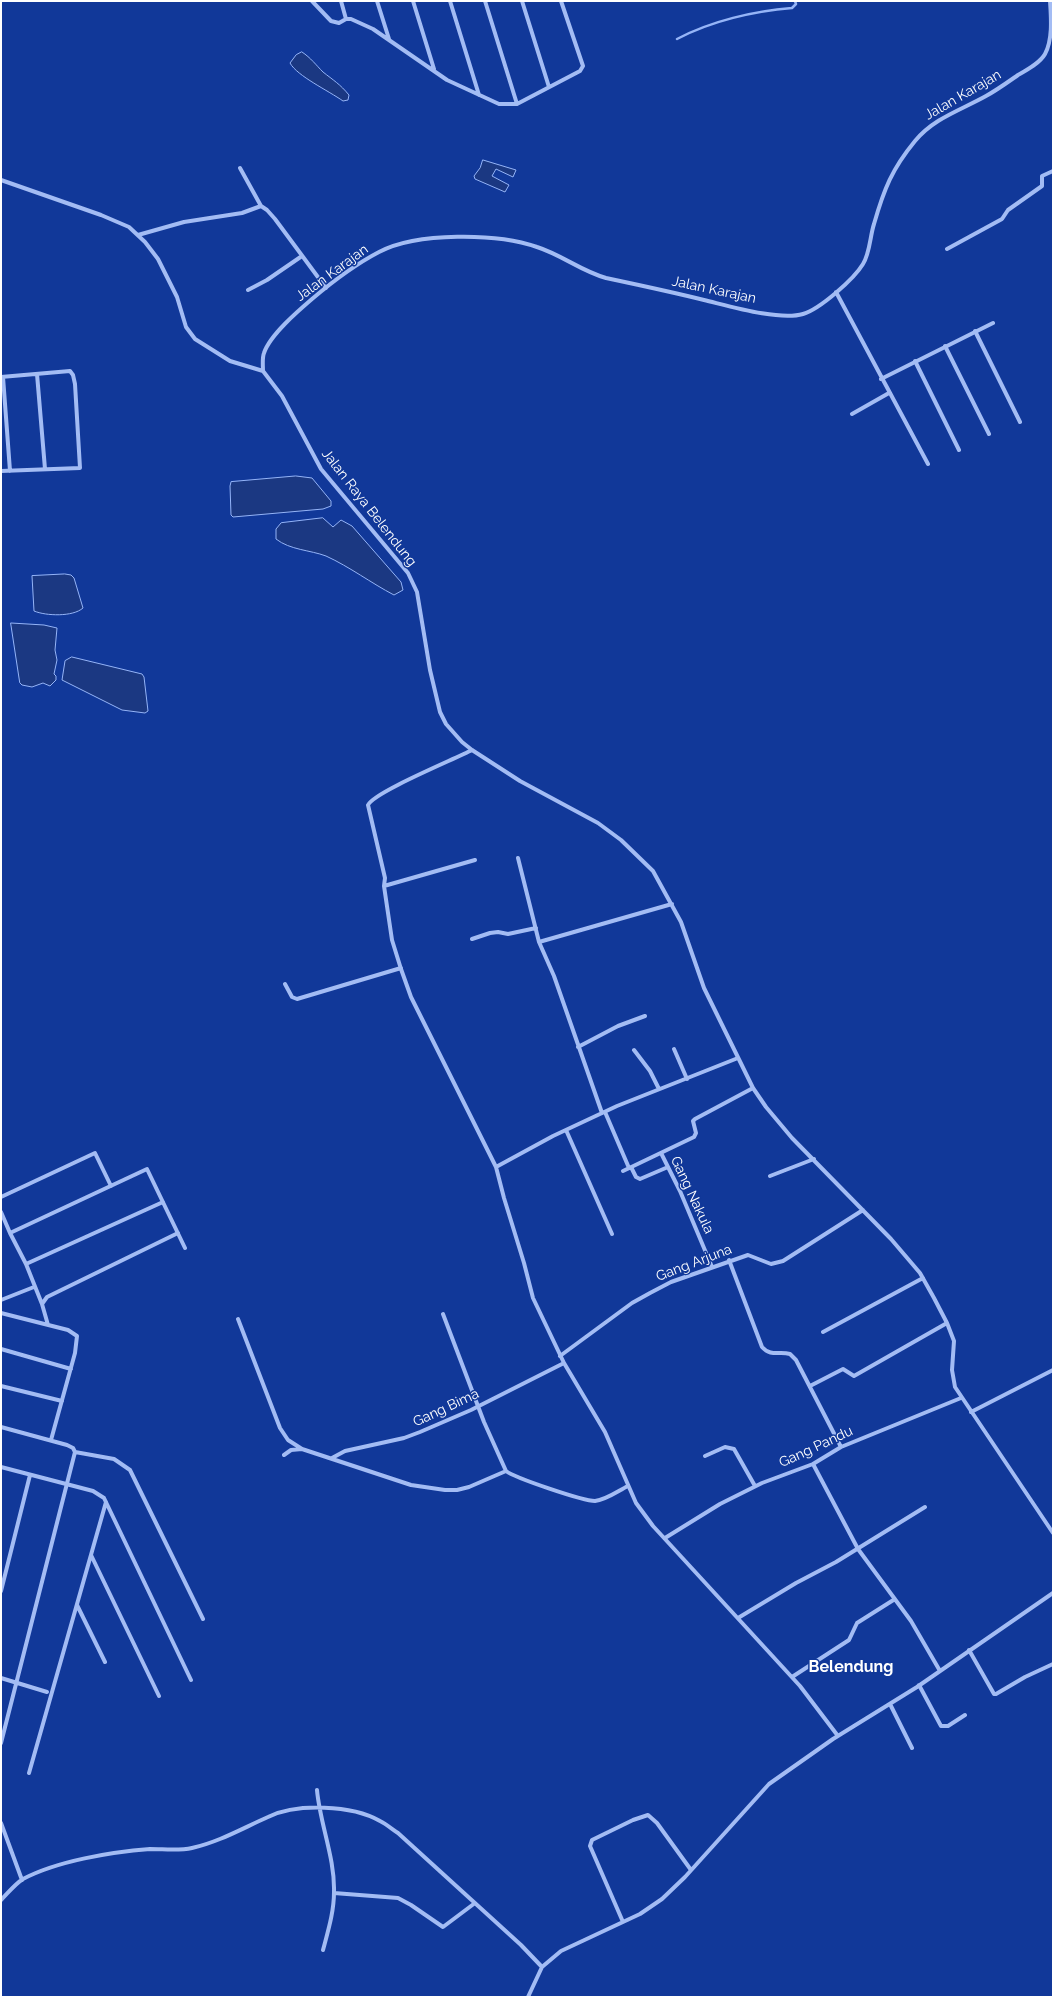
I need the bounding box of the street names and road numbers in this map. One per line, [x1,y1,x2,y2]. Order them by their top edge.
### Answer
street label: Jalan Karajan [922,66,1004,124]
street label: Jalan Karajan [292,241,372,305]
street label: Jalan Karajan [670,273,758,307]
street label: Jalan Raya Belendung [318,446,420,570]
street label: Gang Nakula [667,1154,717,1236]
street label: Gang Arjuna [654,1241,734,1285]
street label: Gang Bima [410,1385,482,1431]
street label: Gang Pandu [776,1423,856,1471]

